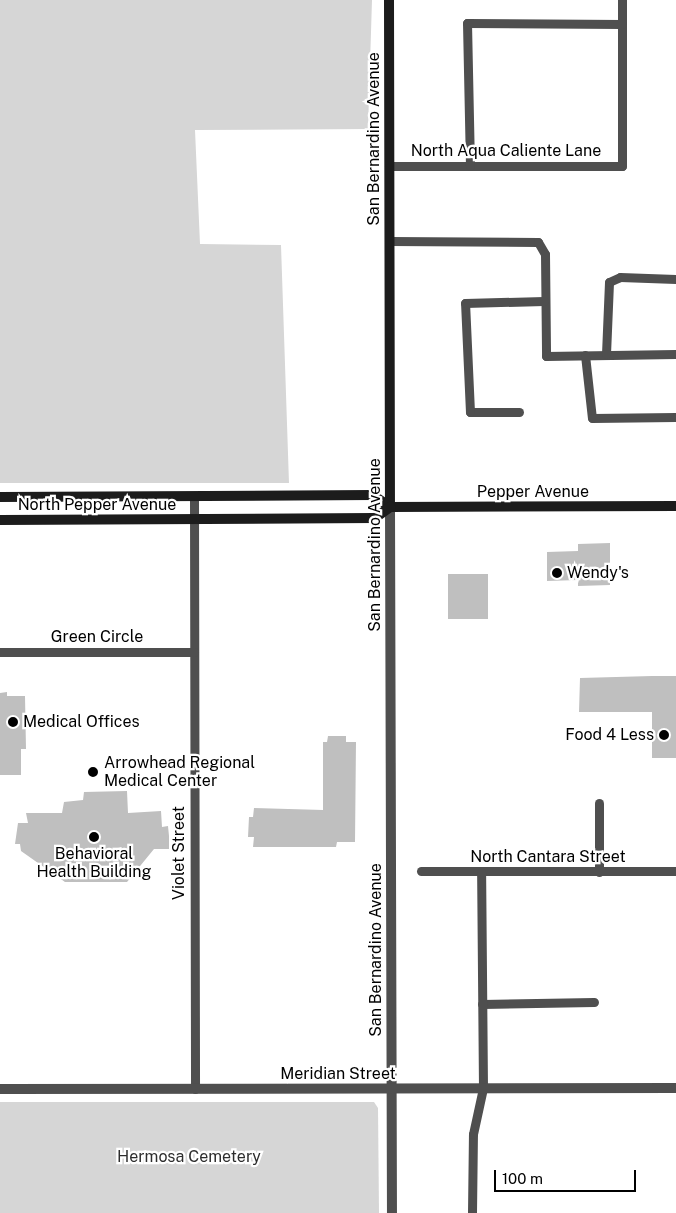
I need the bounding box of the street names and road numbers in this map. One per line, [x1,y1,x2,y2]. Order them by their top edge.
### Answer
street label: San Bernardino Avenue [364,52,384,226]
street label: North Aqua Caliente Lane [411,141,601,161]
street label: San Bernardino Avenue [365,458,385,632]
street label: Pepper Avenue [477,482,589,502]
street label: North Pepper Avenue [18,495,176,515]
street label: Green Circle [51,627,143,647]
street label: Violet Street [169,806,189,900]
street label: North Cantara Street [470,847,626,867]
street label: San Bernardino Avenue [366,863,386,1037]
street label: Meridian Street [280,1064,396,1084]

